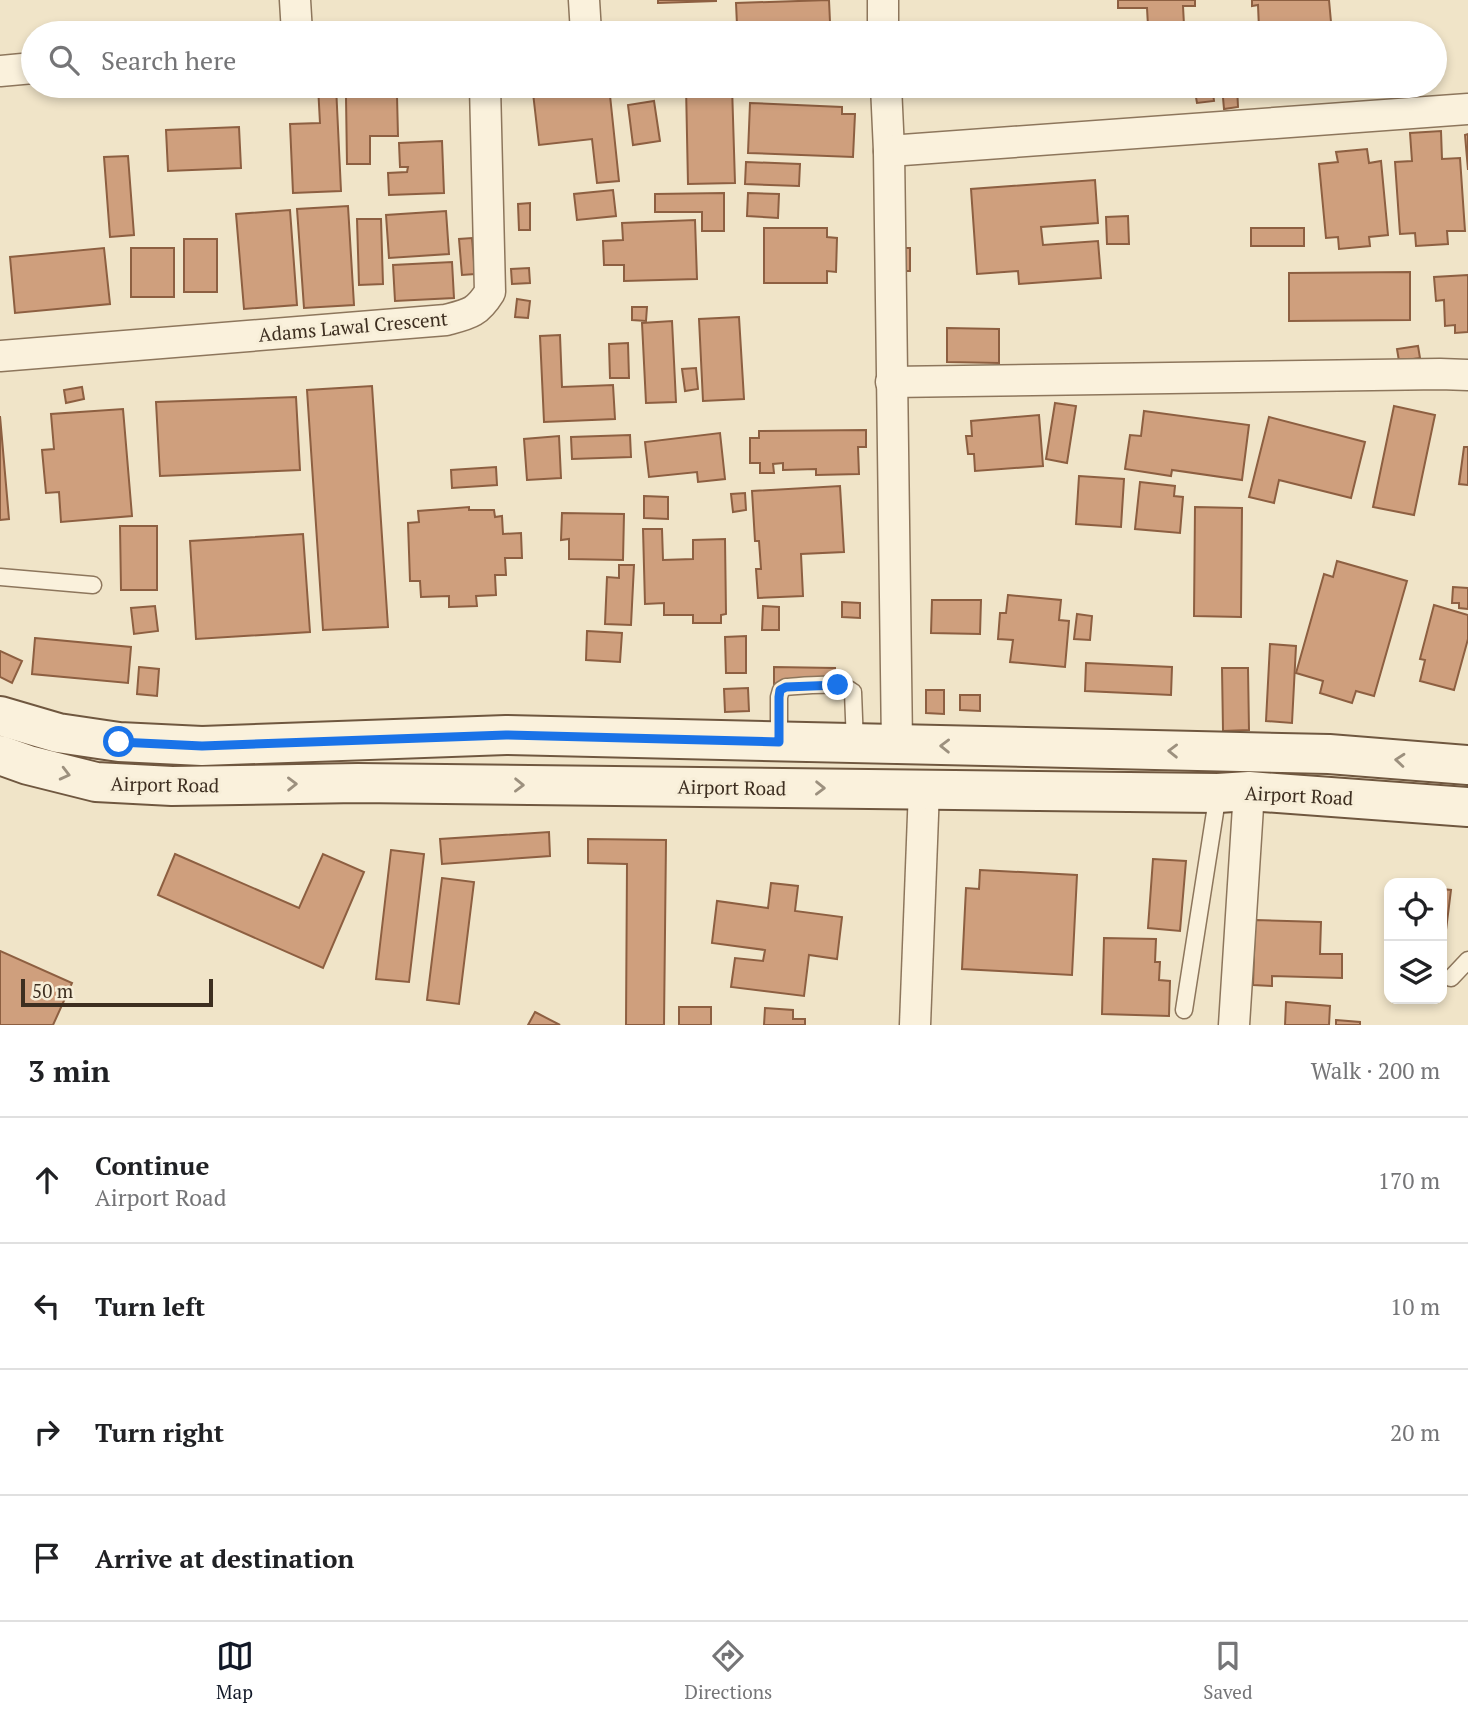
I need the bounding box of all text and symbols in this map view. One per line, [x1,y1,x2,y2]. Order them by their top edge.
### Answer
search box [21,21,1447,98]
icon: search [45,41,83,79]
text: Search here [101,43,236,77]
street label: Adams Lawal Crescent [257,305,449,347]
route end [822,669,853,700]
route start [103,726,134,757]
one-way arrow [940,738,950,754]
one-way arrow [1167,743,1177,759]
one-way arrow [1394,753,1405,768]
one-way arrow [59,766,71,780]
street label: Airport Road [110,771,220,797]
street label: Airport Road [677,774,787,800]
one-way arrow [287,776,298,792]
one-way arrow [515,777,525,793]
one-way arrow [815,780,826,796]
street label: Airport Road [1244,780,1354,810]
map controls [1384,878,1447,1004]
button: locate [1384,878,1447,941]
button: layers [1384,941,1447,1004]
scale bar [21,976,214,1008]
text: 50 m [32,978,73,1003]
text: 3 min [28,1051,110,1091]
text: Walk · 200 m [1311,1055,1440,1086]
text: Continue [95,1148,209,1182]
icon: ahead [28,1161,66,1199]
text: 170 m [1378,1165,1440,1196]
text: Airport Road [95,1182,226,1213]
icon: left [28,1287,66,1325]
text: Turn left [95,1289,205,1323]
text: 10 m [1390,1291,1440,1322]
icon: right [28,1413,66,1451]
text: Turn right [95,1415,224,1449]
text: 20 m [1390,1417,1440,1448]
icon: arrive [28,1539,66,1577]
text: Arrive at destination [95,1541,354,1575]
tab: Map [216,1637,254,1704]
tab: Directions [685,1637,772,1704]
tab: Saved [1203,1637,1252,1704]

